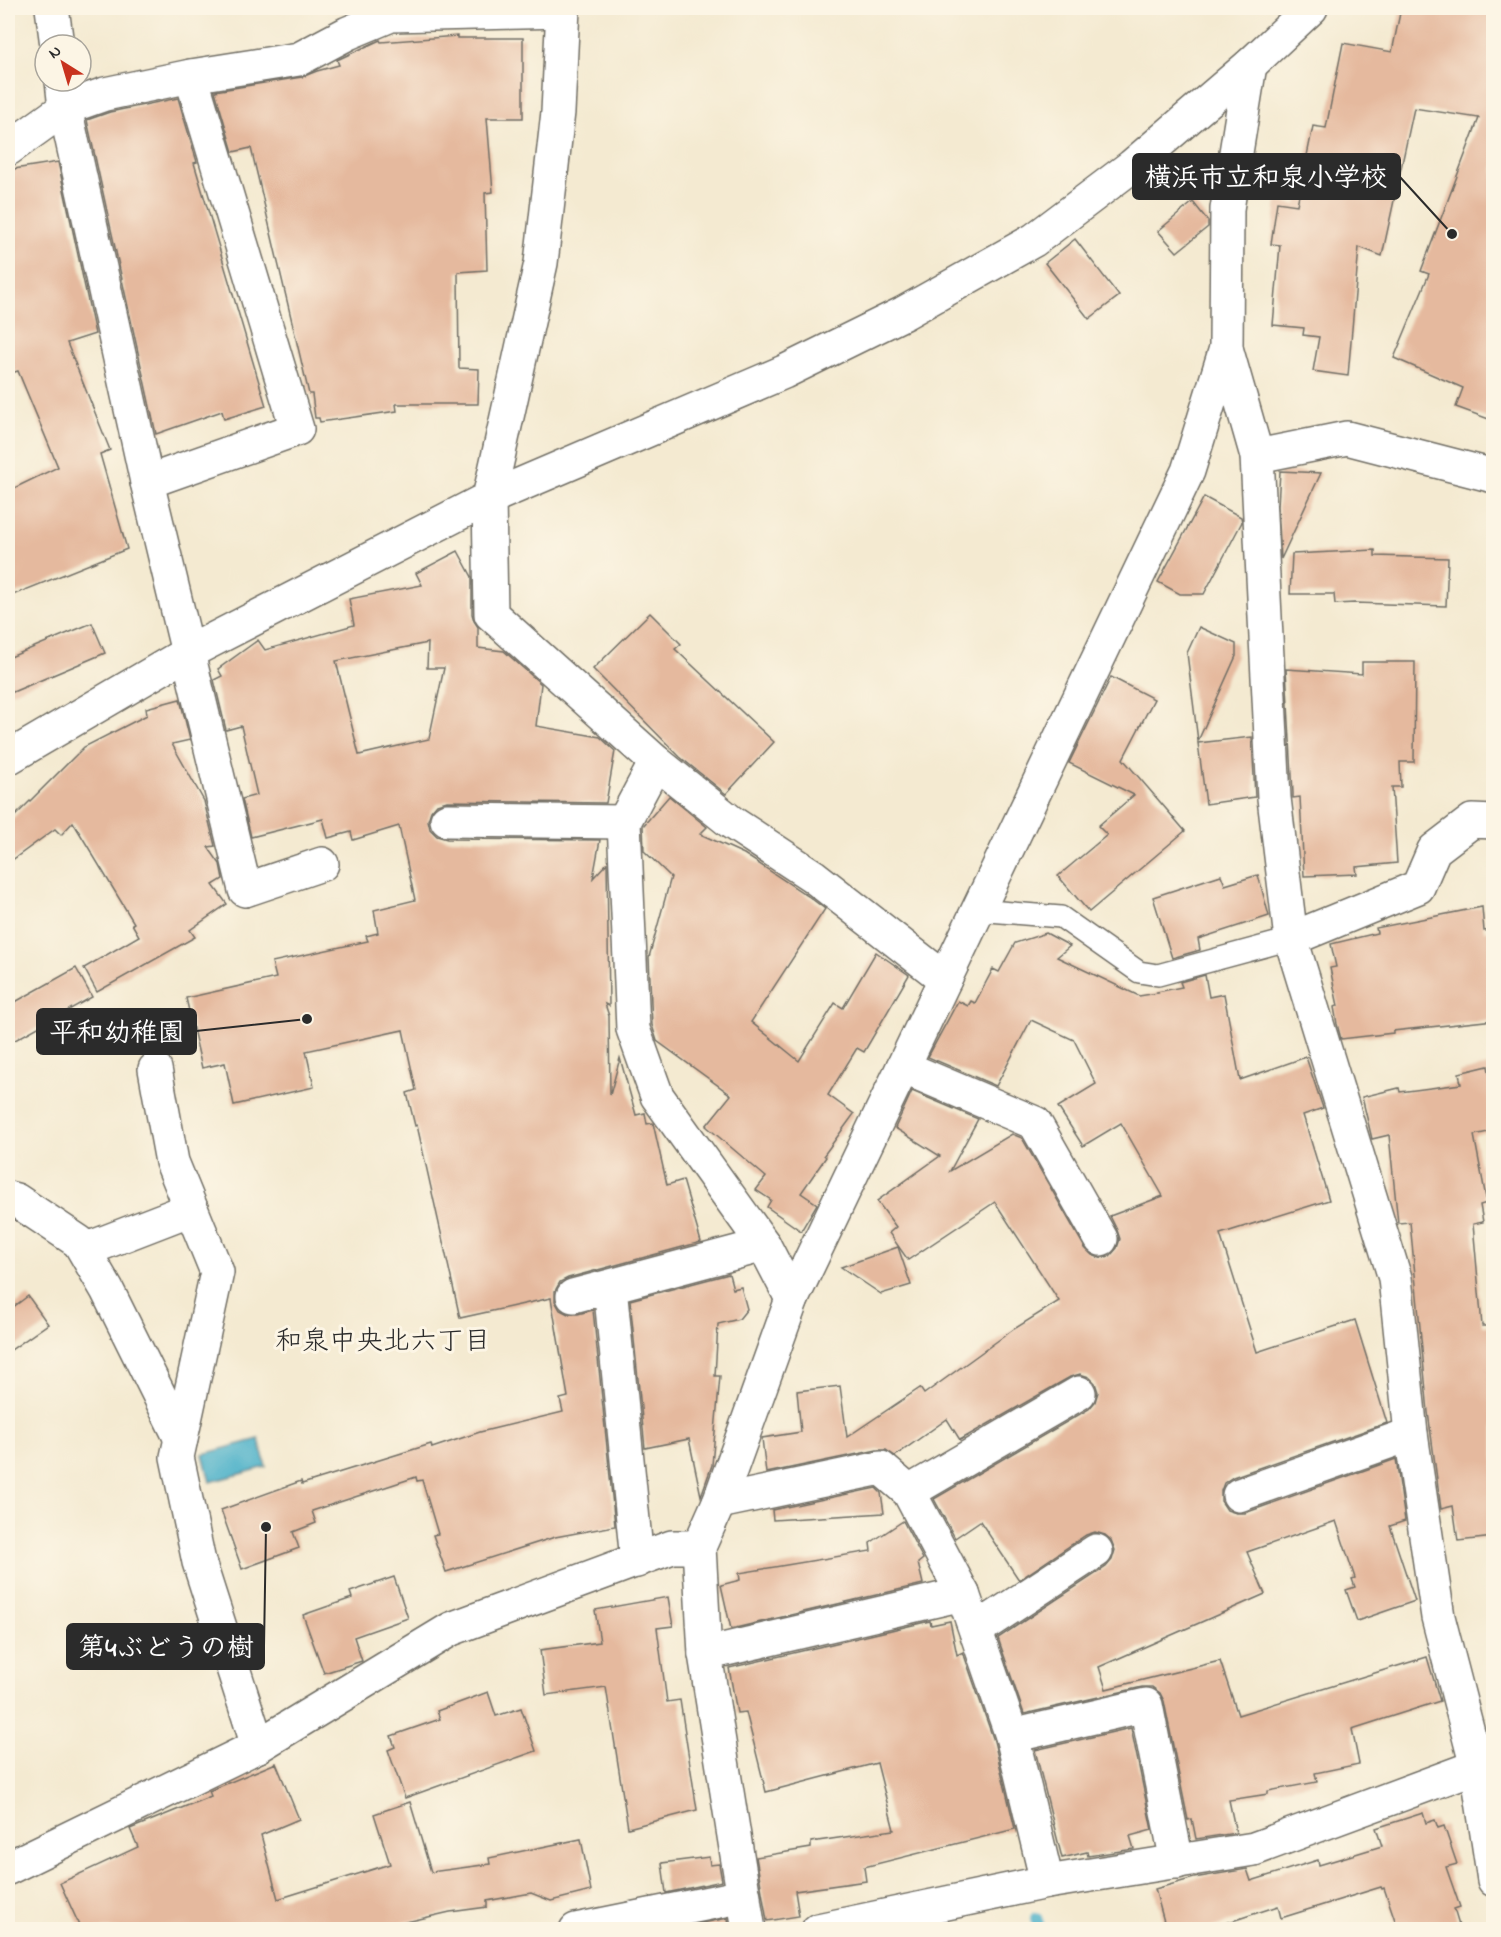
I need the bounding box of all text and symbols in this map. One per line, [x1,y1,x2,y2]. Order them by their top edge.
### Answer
north arrow [33,33,93,93]
text: N [44,40,67,65]
callout: 横浜市立和泉小学校 [1133,154,1400,199]
text: 横浜市立和泉小学校 [1145,160,1388,199]
callout: 平和幼稚園 [37,1009,196,1054]
text: 平和幼稚園 [50,1015,185,1054]
district label: 和泉中央北六丁目 [275,1323,491,1362]
callout: 第4ぶどうの樹 [67,1624,264,1669]
text: 第4ぶどうの樹 [78,1630,254,1669]

